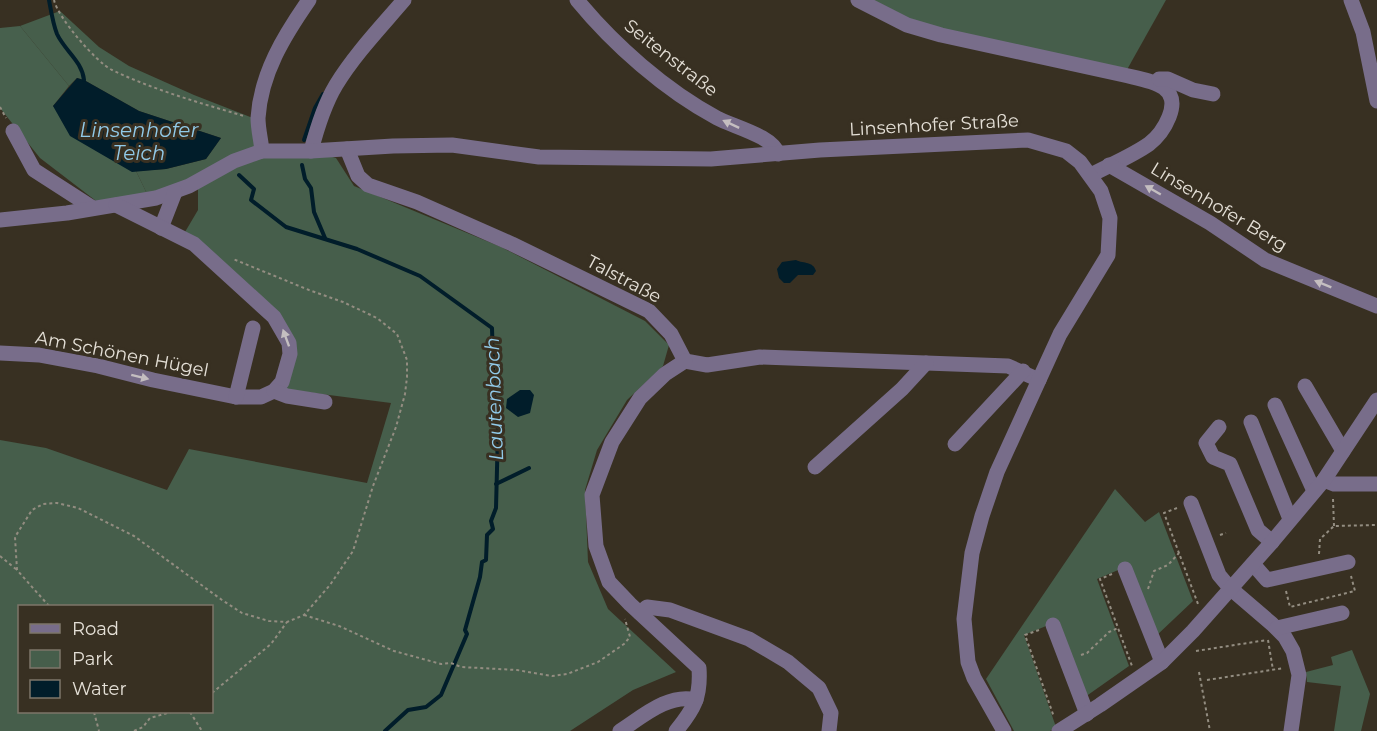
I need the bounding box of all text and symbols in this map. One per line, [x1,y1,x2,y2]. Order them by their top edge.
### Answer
street label: Seitenstraße [620,15,722,101]
street label: Linsenhofer Straße [849,110,1020,140]
water label: Linsenhofer Teich [80,118,199,165]
one-way arrow [722,120,739,129]
street label: Linsenhofer Berg [1147,158,1291,256]
one-way arrow [1144,186,1161,196]
street label: Talstraße [583,250,665,308]
one-way arrow [1314,279,1332,288]
street label: Am Schönen Hügel [34,326,210,382]
one-way arrow [280,329,290,347]
water label: Lautenbach [480,337,508,461]
one-way arrow [131,372,149,382]
legend [18,605,213,713]
text: Road [72,618,119,640]
text: Park [72,648,113,670]
text: Water [72,678,127,700]

